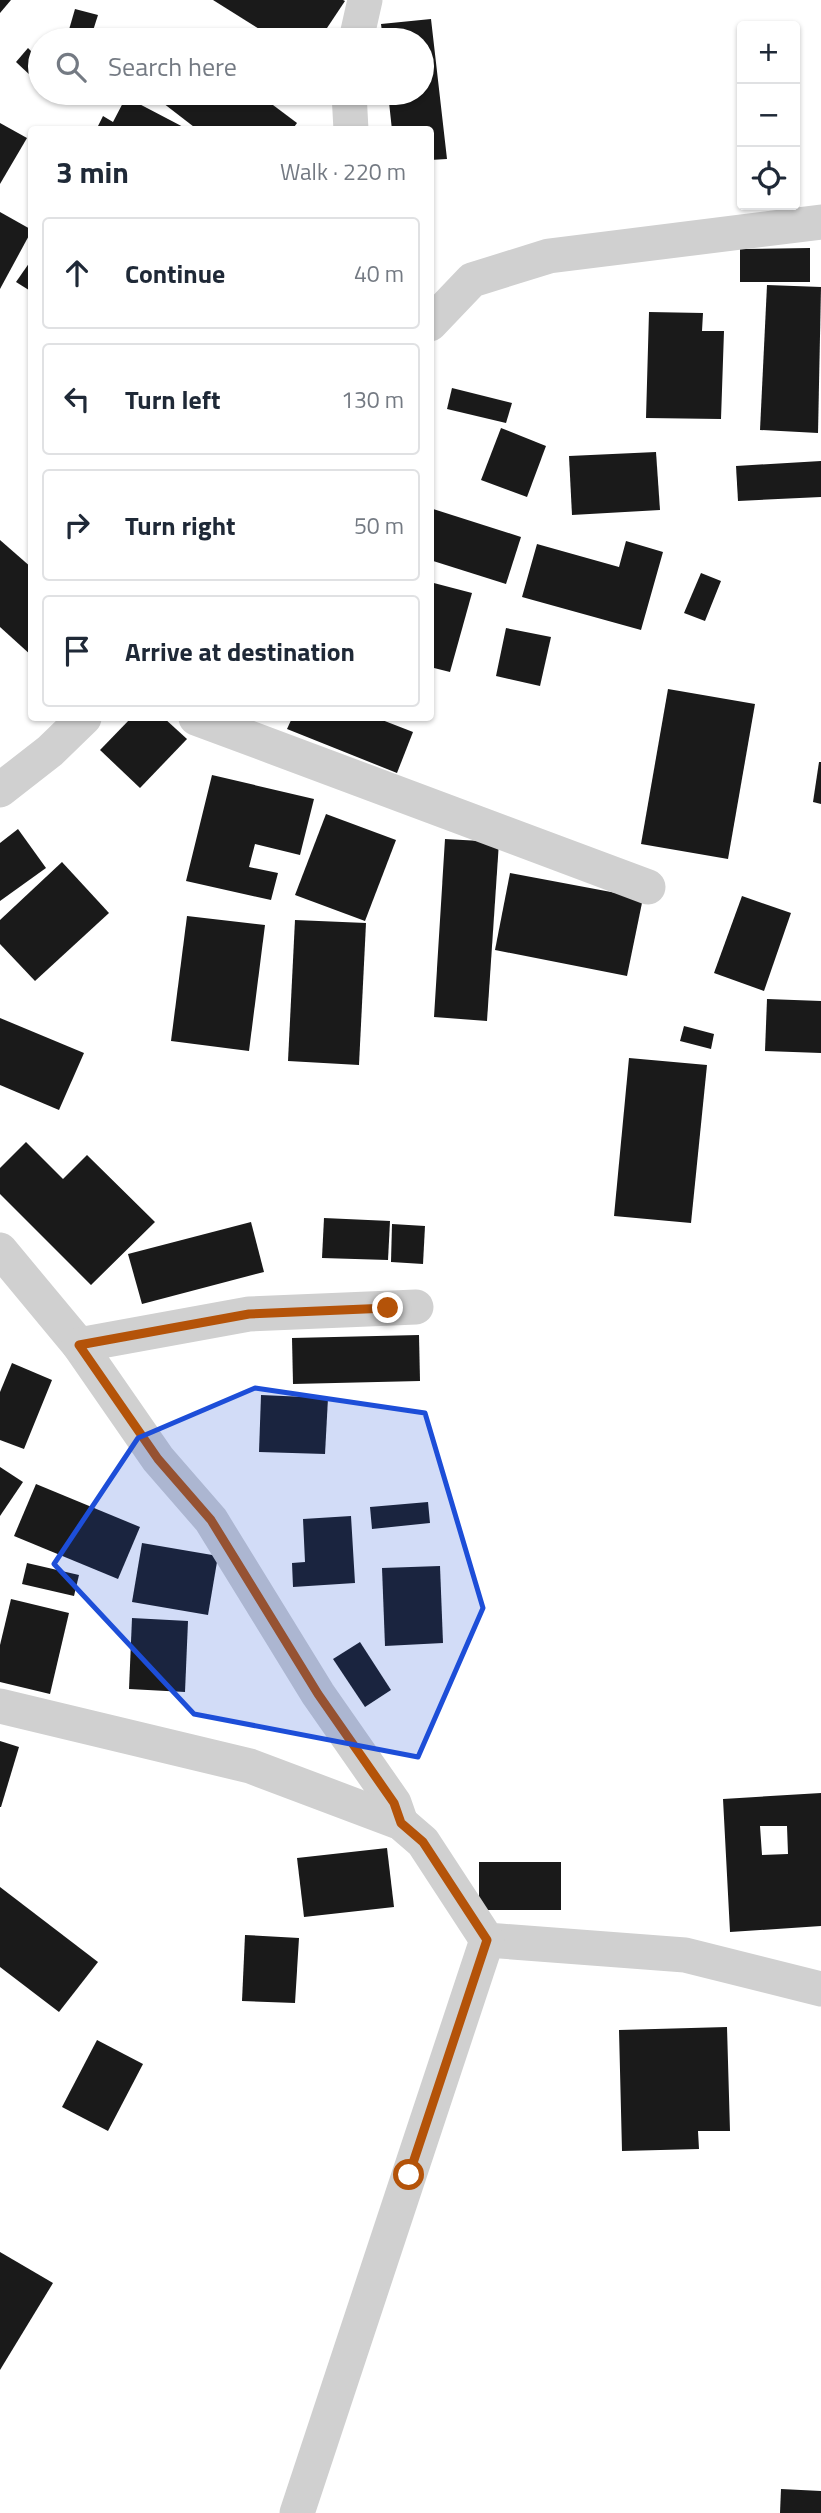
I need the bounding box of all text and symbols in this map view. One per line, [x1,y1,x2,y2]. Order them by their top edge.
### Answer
map controls [737,21,800,210]
button: + [737,21,800,84]
search box [28,28,434,105]
text: Search here [108,47,237,86]
icon: search [52,48,90,86]
button: − [737,84,800,147]
button: locate [737,147,800,210]
text: 3 min [56,149,129,195]
text: Walk · 220 m [280,154,406,189]
icon: ahead [58,254,96,292]
text: Continue [125,254,225,293]
text: 40 m [354,256,404,291]
icon: left [58,380,96,418]
text: Turn left [125,380,220,419]
text: 130 m [341,382,404,417]
icon: right [58,506,96,544]
text: Turn right [125,506,236,545]
text: 50 m [354,508,404,543]
icon: arrive [58,632,96,670]
text: Arrive at destination [125,632,355,671]
route end [372,1292,403,1323]
route start [393,2159,424,2190]

